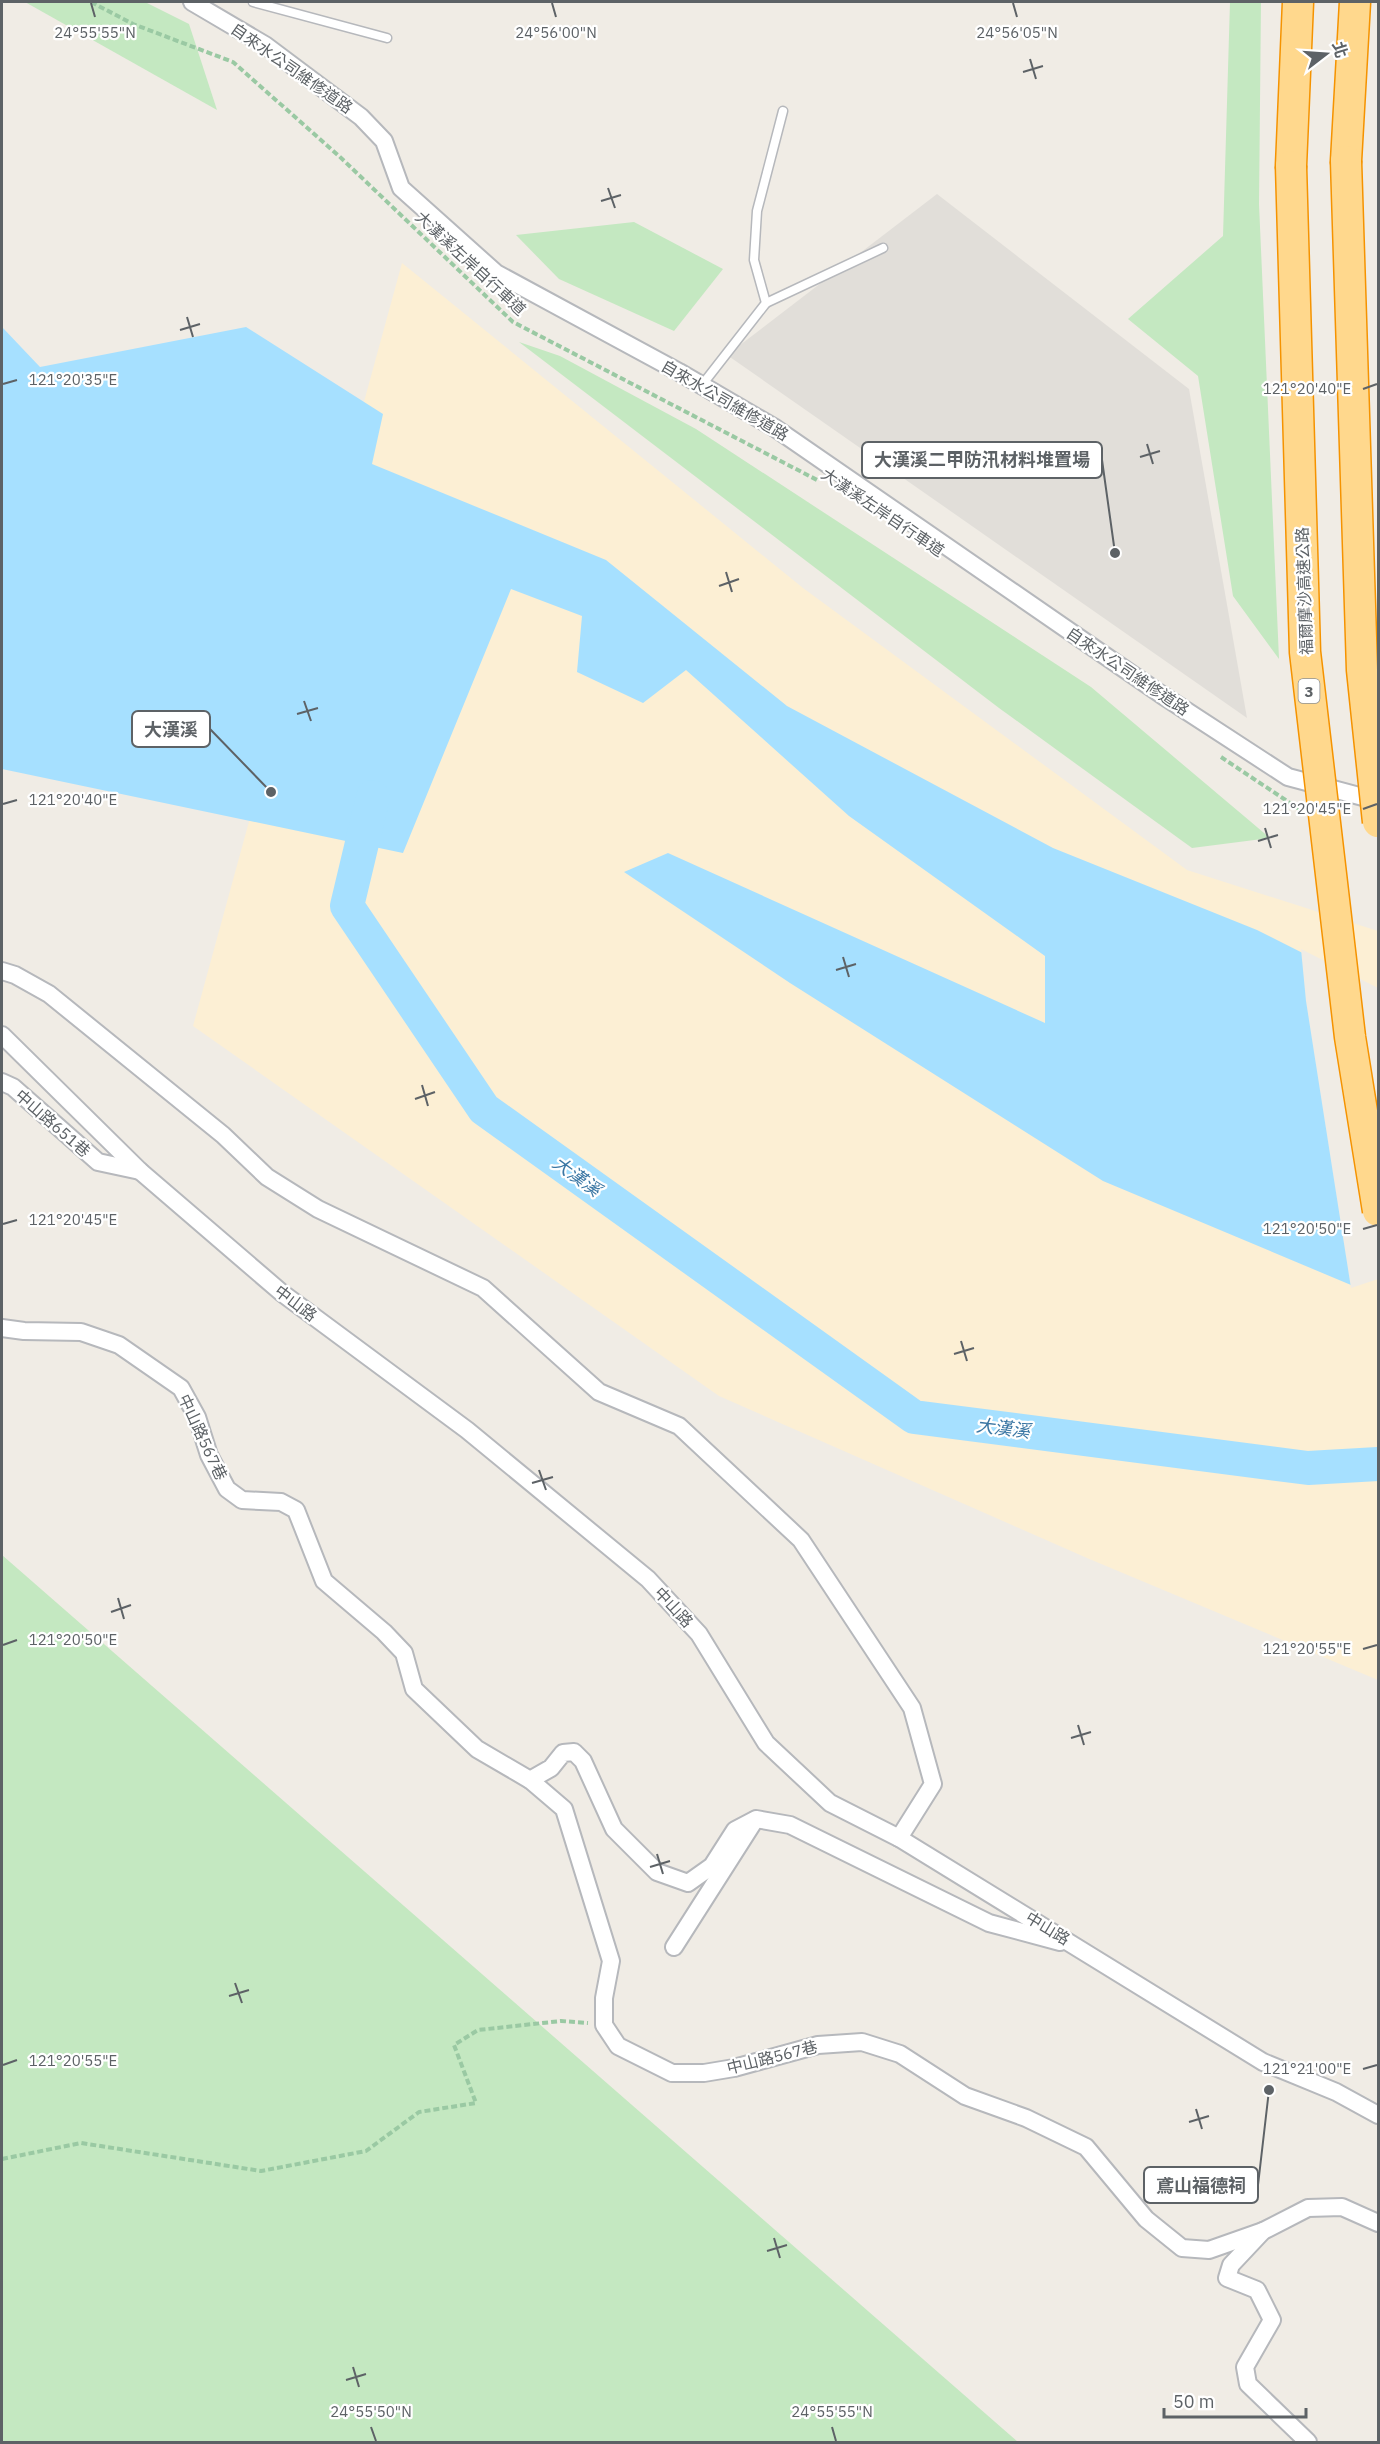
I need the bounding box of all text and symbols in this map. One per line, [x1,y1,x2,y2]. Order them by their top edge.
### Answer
street label: 自來水公司維修道路 [227,19,357,117]
text: 24°55'55"N [54,23,136,42]
text: 24°56'00"N [515,23,597,42]
text: 24°56'05"N [976,23,1058,42]
north arrow [1296,24,1356,84]
text: 北 [1328,39,1352,60]
street label: 大漢溪左岸自行車道 [412,207,530,319]
street label: 自來水公司維修道路 [658,355,792,445]
text: 121°20'35"E [29,370,117,389]
text: 121°20'40"E [1263,379,1351,398]
callout: 大漢溪二甲防汛材料堆置場 [862,442,1102,478]
text: 大漢溪二甲防汛材料堆置場 [874,448,1090,471]
street label: 大漢溪左岸自行車道 [818,463,948,561]
street label: 福爾摩沙高速公路 [1292,527,1316,655]
street label: 自來水公司維修道路 [1063,622,1193,720]
road number: 3 [1298,679,1320,703]
callout: 大漢溪 [132,711,210,747]
text: 大漢溪 [144,718,198,741]
text: 121°20'40"E [29,790,117,809]
text: 121°20'45"E [1263,799,1351,818]
street label: 中山路651巷 [11,1085,95,1161]
water label: 大漢溪 [548,1151,608,1203]
text: 121°20'45"E [29,1210,117,1229]
text: 121°20'50"E [1263,1219,1351,1238]
street label: 中山路 [271,1281,321,1325]
street label: 中山路567巷 [174,1391,232,1483]
water label: 大漢溪 [975,1413,1034,1443]
street label: 中山路 [650,1583,698,1631]
text: 121°20'50"E [29,1630,117,1649]
text: 121°20'55"E [1263,1639,1351,1658]
street label: 中山路 [1022,1907,1074,1949]
street label: 中山路567巷 [725,2036,819,2078]
text: 121°20'55"E [29,2051,117,2070]
text: 121°21'00"E [1263,2059,1351,2078]
callout: 鳶山福德祠 [1144,2167,1258,2203]
text: 鳶山福德祠 [1156,2174,1246,2197]
scale bar [1164,2381,1306,2419]
text: 50 m [1173,2390,1215,2413]
text: 24°55'50"N [330,2402,412,2421]
text: 24°55'55"N [791,2402,873,2421]

